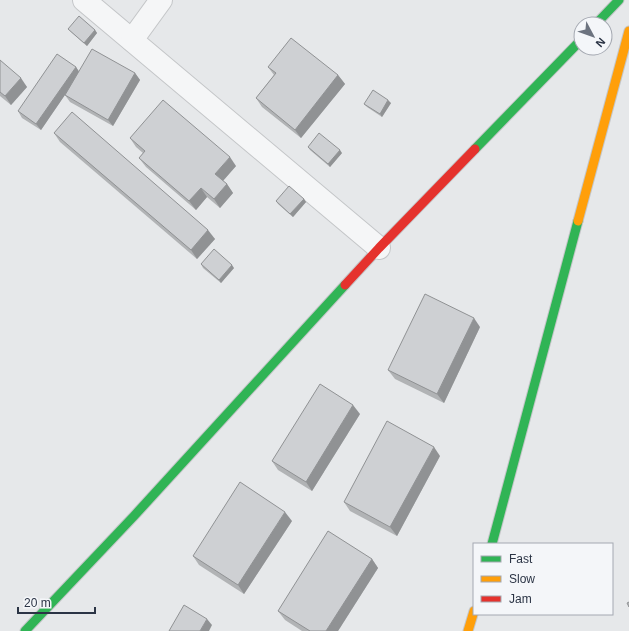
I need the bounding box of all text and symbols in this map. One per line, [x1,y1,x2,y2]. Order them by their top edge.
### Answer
north arrow [573,16,613,56]
text: N [593,36,608,50]
legend [473,543,613,615]
text: Fast [509,552,533,566]
text: Slow [509,572,535,586]
scale bar [18,589,95,615]
text: Jam [509,592,532,606]
text: 20 m [24,596,51,610]

